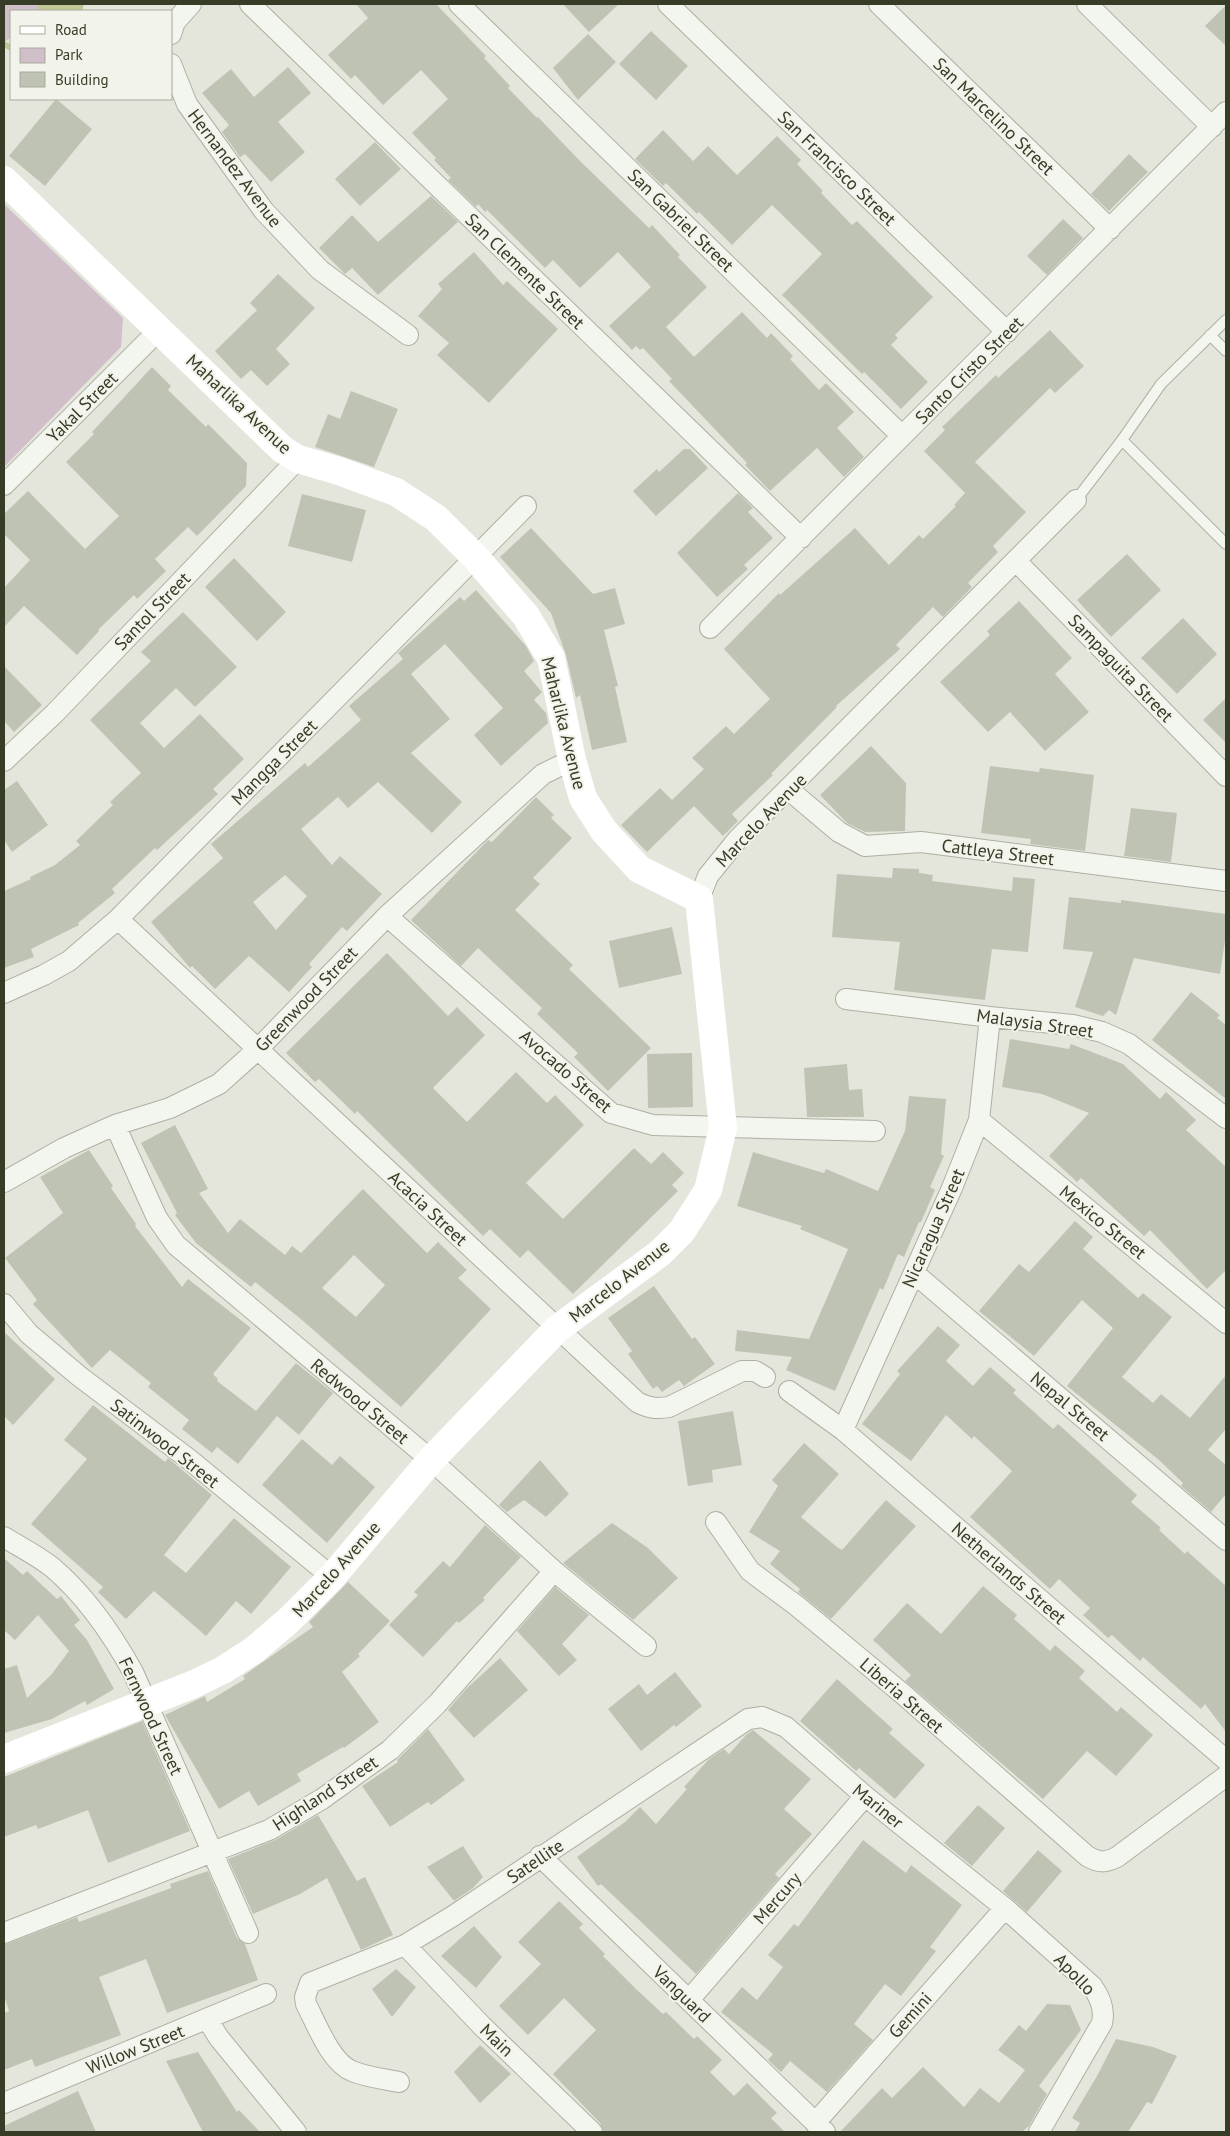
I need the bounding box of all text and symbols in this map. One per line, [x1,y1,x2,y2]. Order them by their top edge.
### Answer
legend [10,10,172,100]
text: Road [55,20,87,39]
text: Park [55,45,83,64]
street label: San Marcelino Street [929,52,1059,180]
text: Building [55,70,109,89]
street label: Hernandez Avenue [183,104,287,232]
street label: San Francisco Street [773,106,901,230]
street label: San Gabriel Street [623,163,739,277]
street label: San Clemente Street [460,208,590,334]
street label: Santo Cristo Street [910,311,1028,429]
street label: Maharlika Avenue [181,349,297,459]
street label: Yakal Street [42,367,122,447]
street label: Santol Street [109,567,195,655]
street label: Sampaguita Street [1063,609,1179,727]
street label: Maharlika Avenue [536,654,592,792]
street label: Mangga Street [226,714,322,810]
street label: Marcelo Avenue [711,768,811,872]
street label: Cattleya Street [940,834,1056,870]
street label: Greenwood Street [250,941,362,1057]
street label: Malaysia Street [975,1003,1095,1043]
street label: Avocado Street [515,1025,617,1117]
street label: Acacia Street [384,1165,472,1251]
street label: Nicaragua Street [896,1165,970,1291]
street label: Mexico Street [1055,1180,1151,1264]
street label: Marcelo Avenue [564,1235,674,1327]
street label: Redwood Street [306,1353,414,1449]
street label: Nepal Street [1026,1366,1114,1446]
street label: Satinwood Street [106,1393,224,1493]
street label: Marcelo Avenue [287,1516,385,1622]
street label: Netherlands Street [947,1517,1071,1629]
street label: Liberia Street [855,1652,949,1738]
street label: Fernwood Street [114,1653,188,1779]
street label: Highland Street [268,1750,382,1836]
street label: Mariner [848,1778,908,1834]
street label: Satellite [502,1834,568,1888]
street label: Mercury [748,1867,806,1929]
street label: Apollo [1049,1948,1101,2000]
street label: Vanguard [647,1960,716,2027]
street label: Gemini [883,1987,937,2043]
street label: Willow Street [83,2019,187,2079]
street label: Main [475,2019,519,2061]

